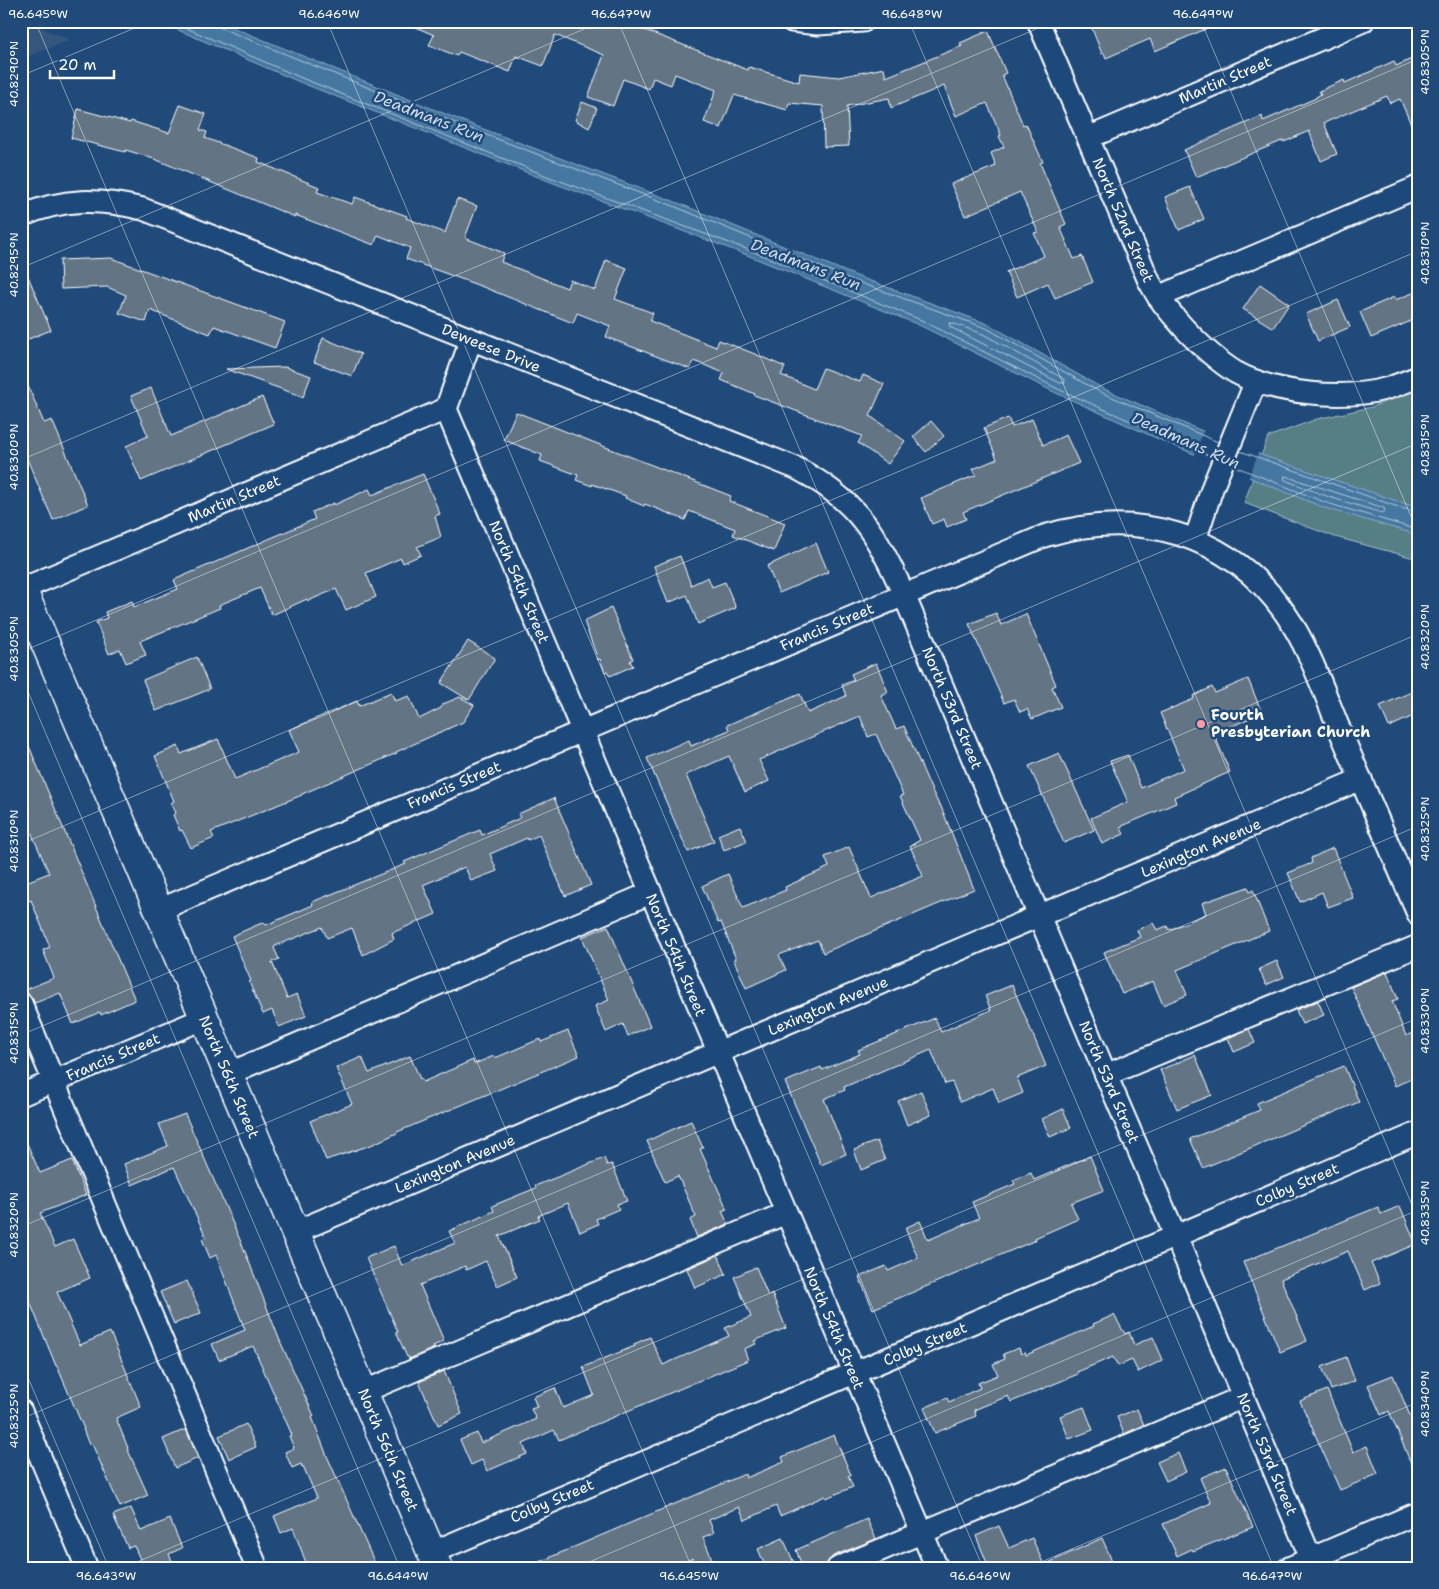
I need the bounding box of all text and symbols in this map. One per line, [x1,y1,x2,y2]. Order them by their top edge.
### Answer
text: 96.645°W [8,6,68,22]
text: 96.646°W [298,6,360,22]
text: 96.647°W [591,6,651,22]
text: 96.648°W [881,6,943,22]
text: 96.649°W [1172,6,1234,22]
text: 40.8305°N [1417,29,1433,95]
text: 40.8290°N [6,41,22,107]
scale bar [50,48,114,80]
street label: Martin Street [1176,51,1274,109]
text: 20 m [58,55,97,75]
water label: Deadmans Run [371,86,487,147]
street label: North 52nd Street [1088,154,1158,286]
text: 40.8310°N [1417,222,1433,284]
text: 40.8295°N [6,232,22,298]
water label: Deadmans Run [748,234,864,295]
street label: Deweese Drive [439,319,543,377]
water label: Deadmans Run [1128,407,1243,474]
text: 40.8315°N [1417,414,1433,476]
text: 40.8300°N [6,424,22,490]
street label: Martin Street [185,470,283,528]
street label: North 54th Street [484,517,554,647]
street label: Francis Street [777,598,877,656]
text: 40.8320°N [1417,604,1433,670]
text: 40.8305°N [6,616,22,682]
street label: North 53rd Street [917,644,987,772]
place label: Fourth Presbyterian Church [1211,705,1370,742]
marker: Fourth Presbyterian Church [1195,718,1207,730]
street label: Francis Street [404,756,504,814]
text: 40.8325°N [1417,796,1433,862]
text: 40.8310°N [6,810,22,872]
street label: Lexington Avenue [1138,814,1264,882]
street label: North 54th Street [641,890,711,1020]
street label: Lexington Avenue [765,972,891,1040]
text: 40.8330°N [1417,988,1433,1054]
text: 40.8315°N [6,1002,22,1064]
street label: North 56th Street [194,1012,264,1142]
street label: North 53rd Street [1074,1018,1144,1146]
street label: Francis Street [63,1028,163,1086]
street label: Lexington Avenue [392,1130,518,1198]
street label: Colby Street [1252,1158,1342,1212]
text: 40.8335°N [1417,1180,1433,1246]
text: 40.8320°N [6,1192,22,1258]
street label: North 54th Street [799,1263,869,1393]
street label: Colby Street [880,1317,970,1371]
text: 40.8340°N [1417,1371,1433,1437]
text: 40.8325°N [6,1383,22,1449]
street label: North 56th Street [353,1385,423,1515]
street label: North 53rd Street [1232,1390,1302,1518]
street label: Colby Street [507,1474,597,1528]
text: 96.643°W [76,1568,136,1584]
text: 96.644°W [367,1568,429,1584]
text: 96.645°W [659,1568,719,1584]
text: 96.646°W [949,1568,1011,1584]
text: 96.647°W [1242,1568,1302,1584]

